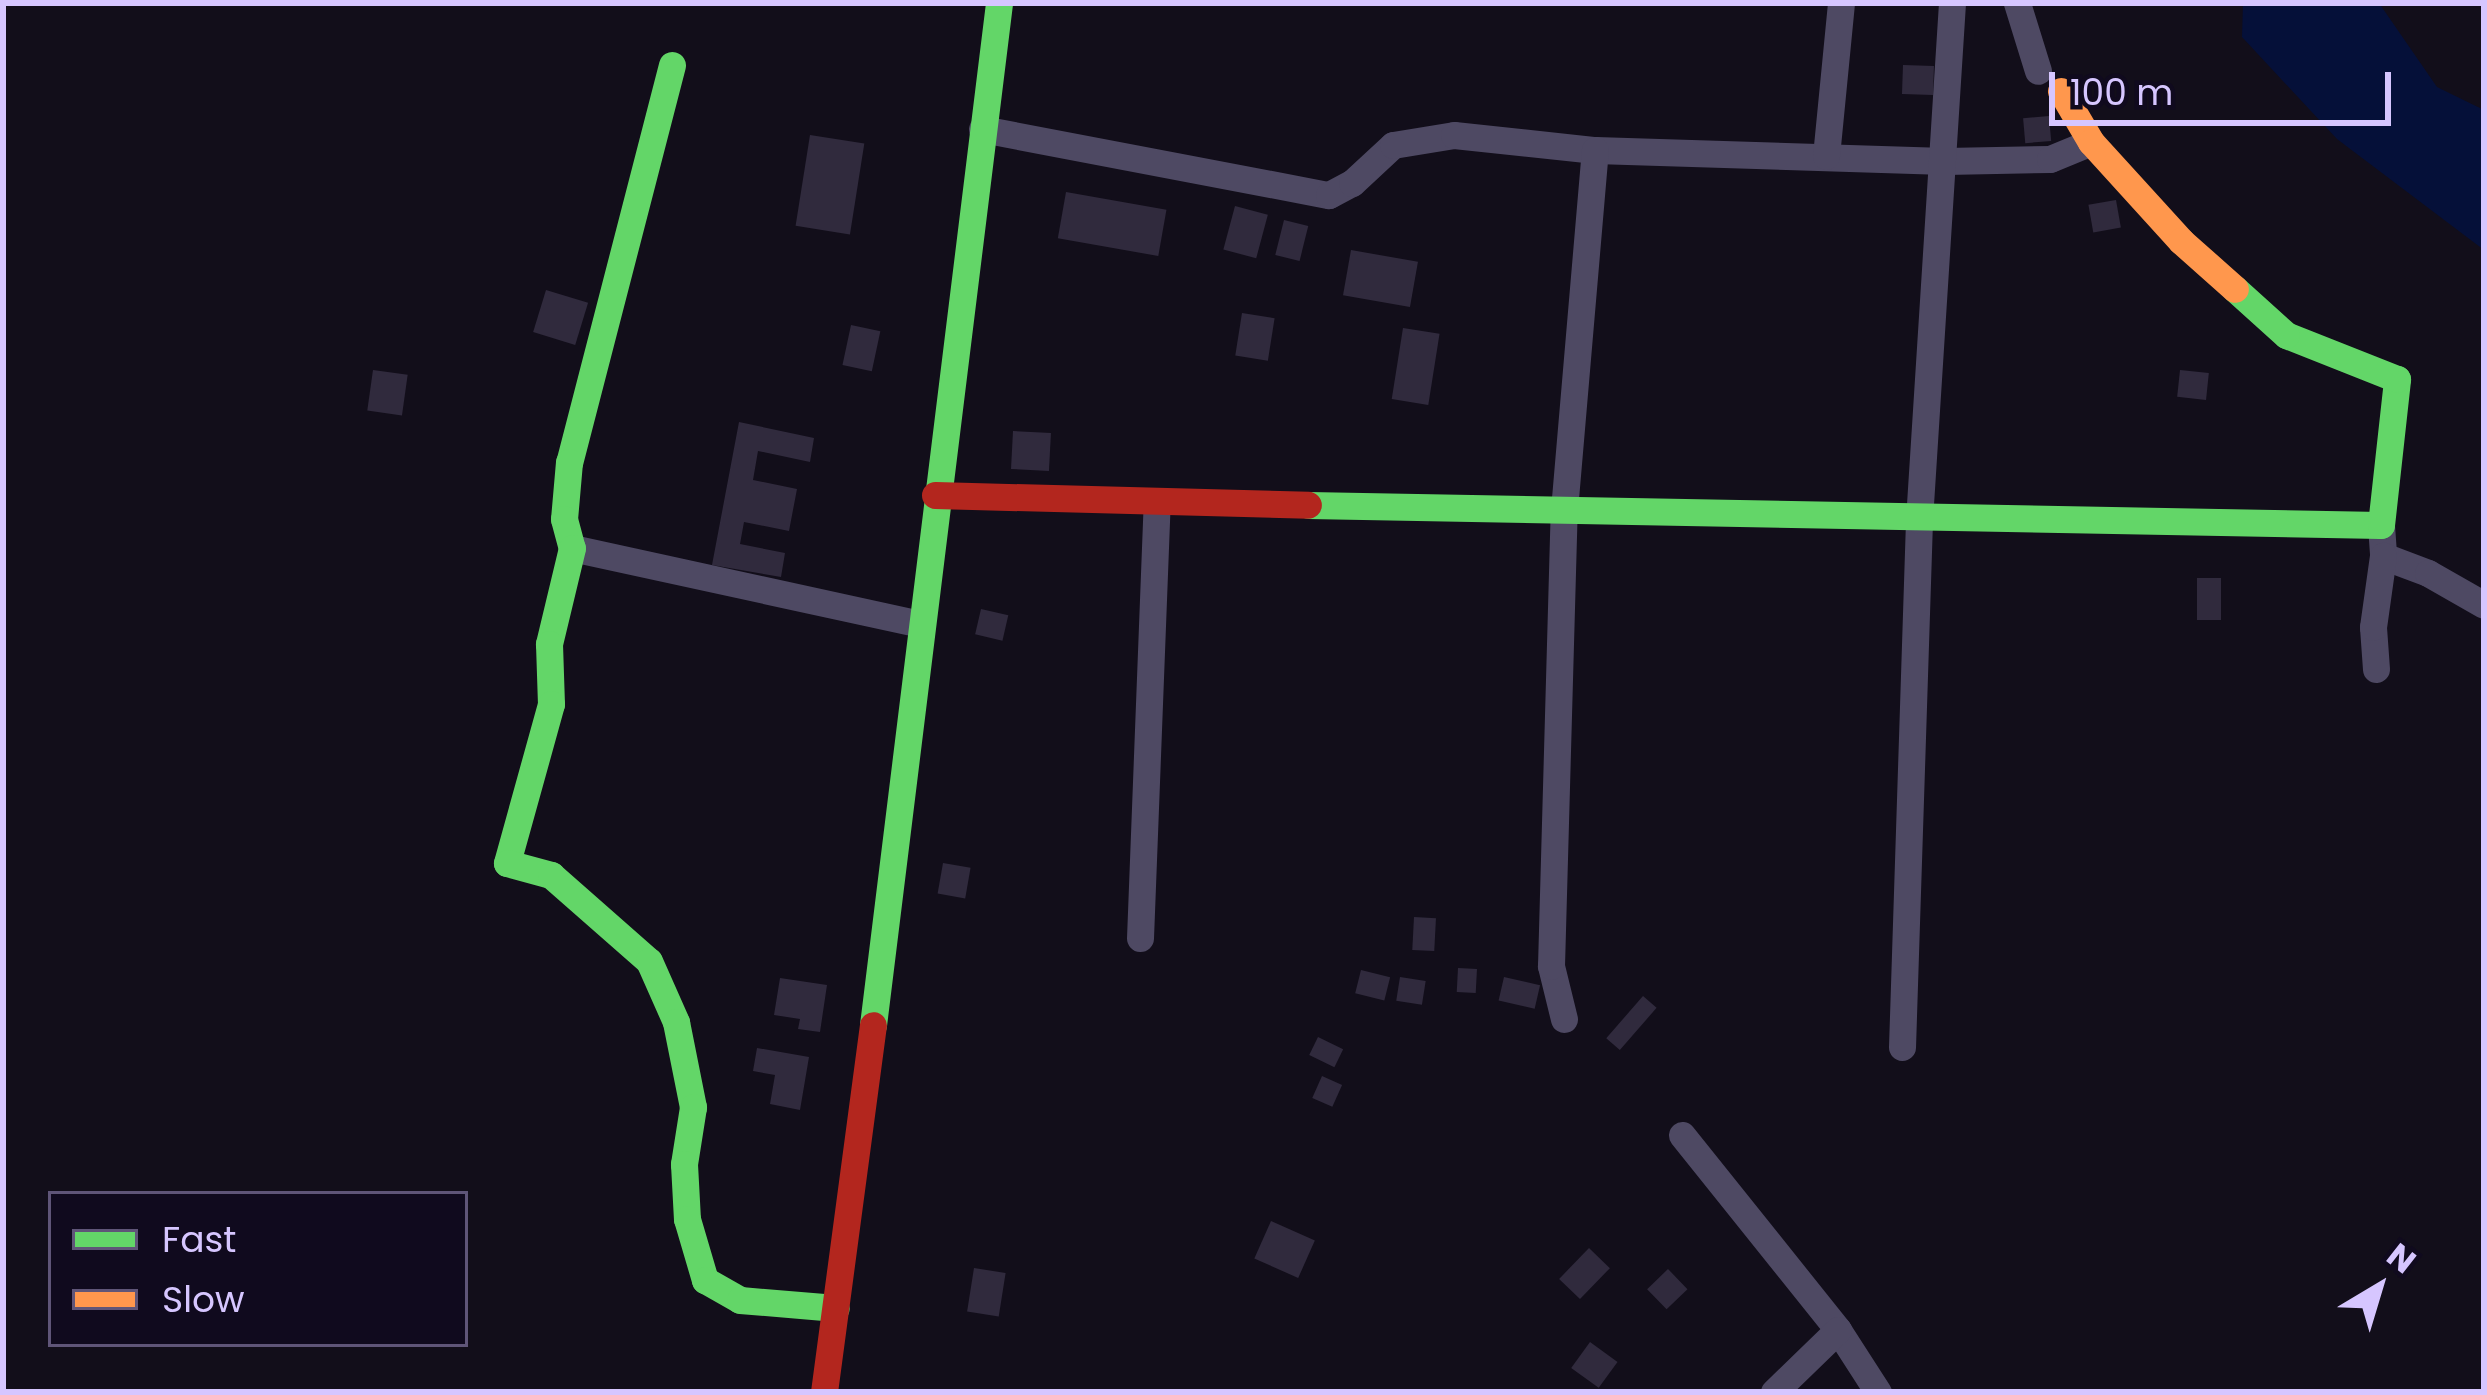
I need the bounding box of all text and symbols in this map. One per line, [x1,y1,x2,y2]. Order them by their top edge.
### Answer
scale bar [2055,48,2397,122]
text: 100 m [2070,67,2173,118]
legend [48,1191,468,1347]
text: Fast [162,1214,236,1265]
north arrow [2319,1227,2439,1347]
text: N [2377,1232,2426,1284]
text: Slow [162,1274,245,1325]

